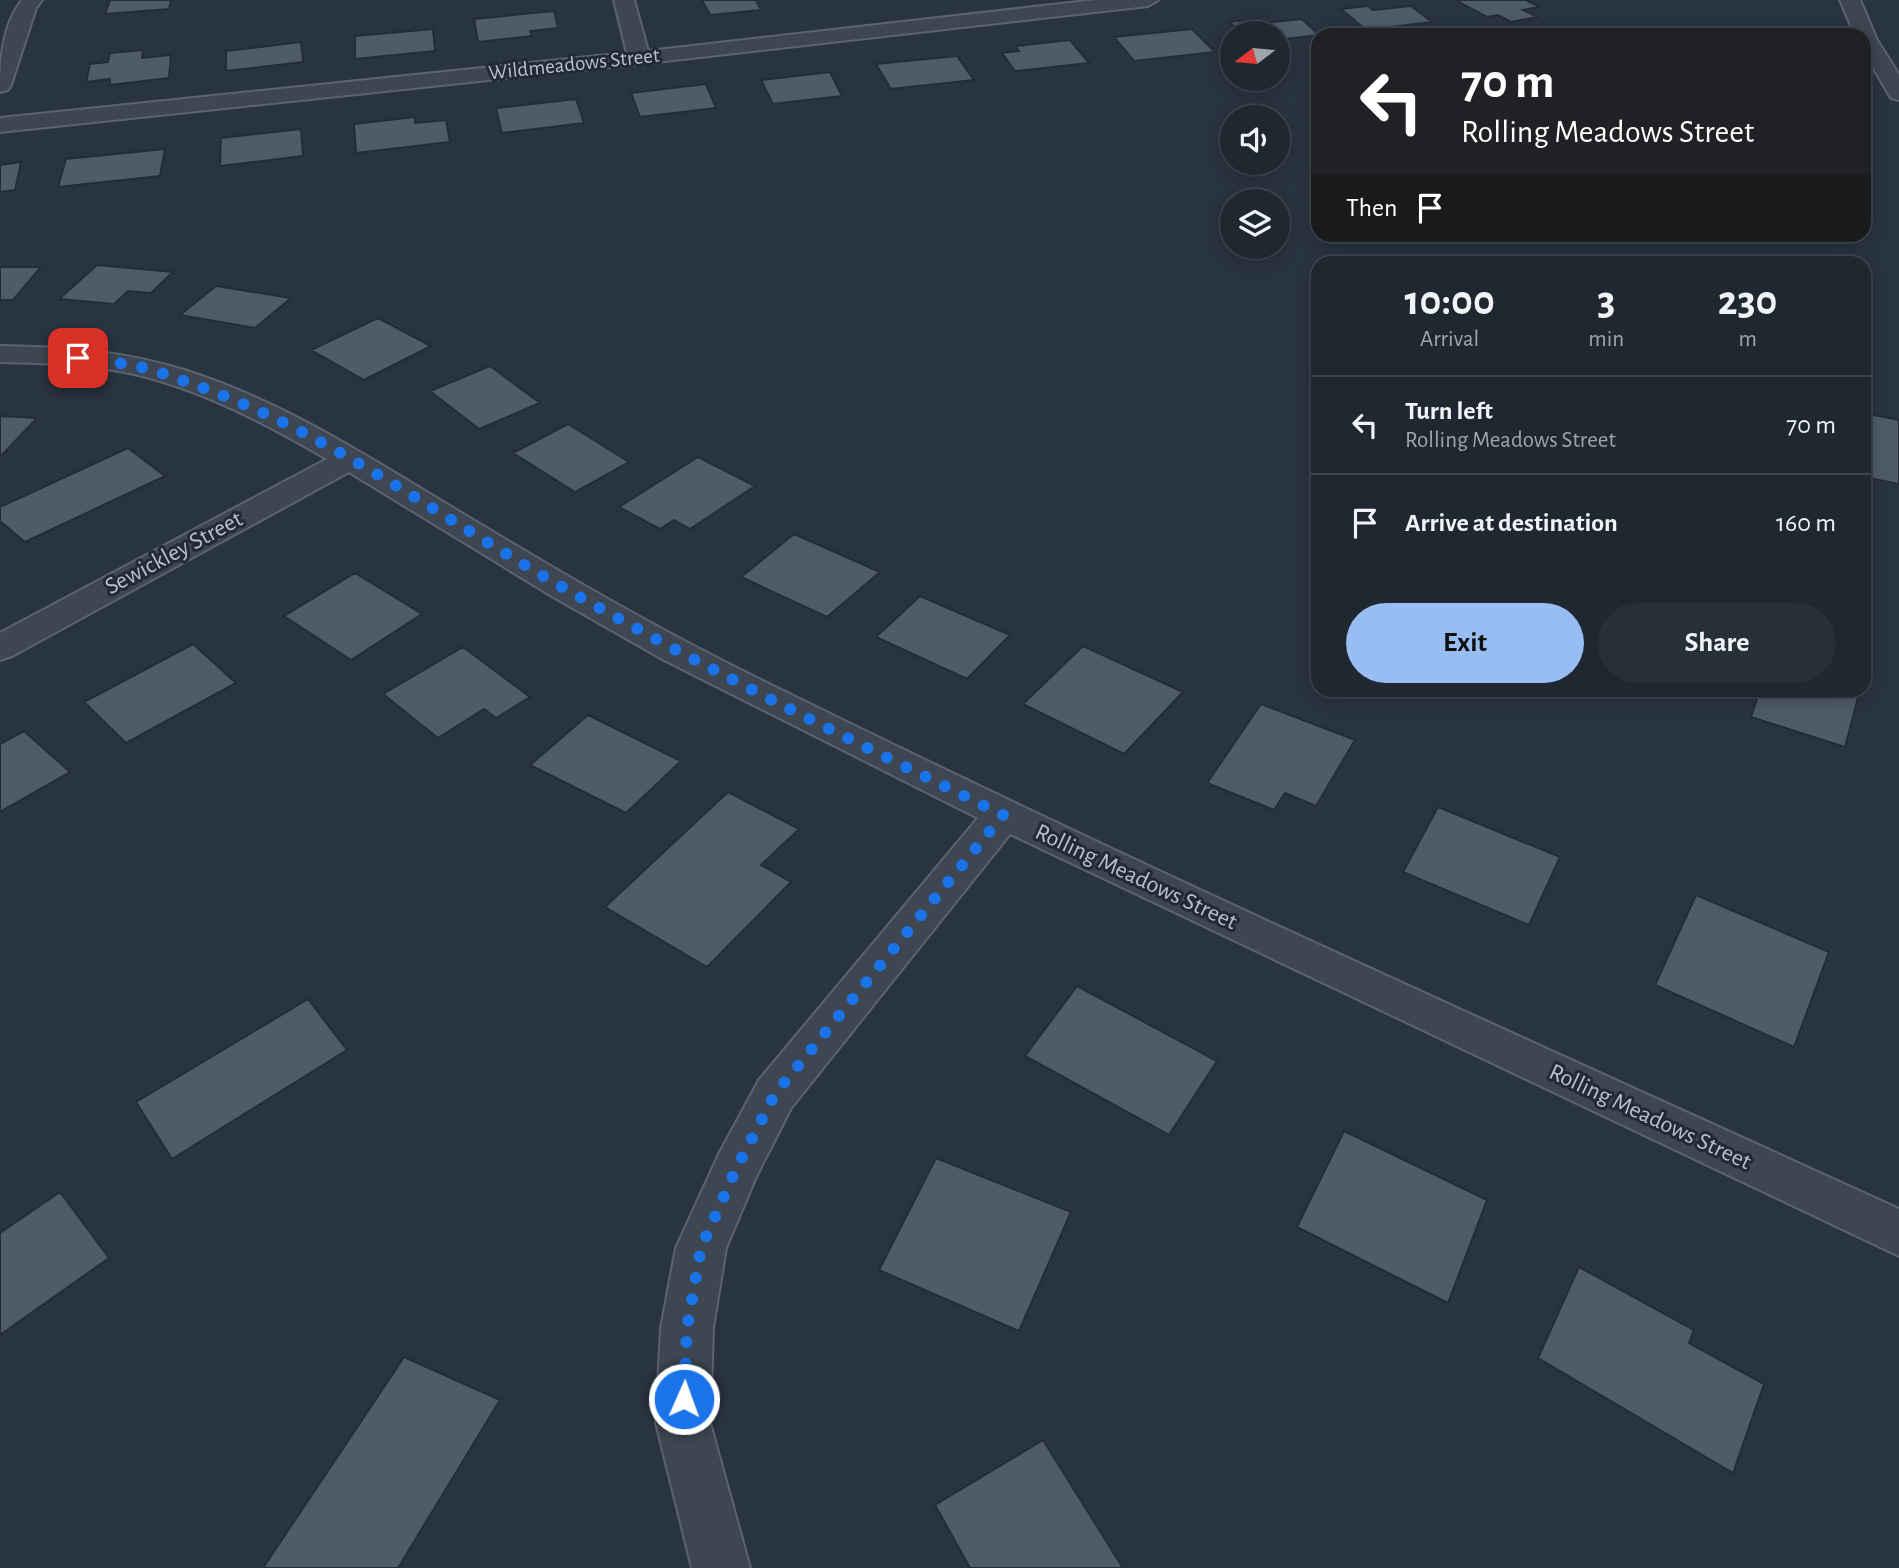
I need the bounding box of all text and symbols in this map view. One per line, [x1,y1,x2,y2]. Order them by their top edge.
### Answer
north arrow [1220,21,1290,91]
map controls [1220,21,1290,259]
street label: Wildmeadows Street [487,45,661,83]
icon: left [1346,56,1437,147]
text: 70 m [1461,58,1555,107]
button: sound [1220,105,1290,175]
text: Rolling Meadows Street [1461,116,1754,148]
button: layers [1220,189,1290,259]
icon: arrive [1411,189,1449,227]
text: Then [1346,195,1397,221]
text: 10:00 [1404,280,1495,322]
text: 3 [1597,280,1615,322]
text: 230 [1718,280,1777,322]
pin [48,328,108,388]
text: Arrival [1420,328,1479,351]
text: min [1588,328,1624,351]
text: m [1738,328,1757,351]
icon: arrive [59,339,97,377]
text: Turn left [1405,398,1493,424]
icon: left [1346,406,1384,444]
text: 70 m [1786,412,1836,438]
text: Rolling Meadows Street [1405,429,1616,452]
icon: arrive [1346,504,1384,542]
street label: Sewickley Street [101,507,247,599]
text: Arrive at destination [1405,510,1618,536]
text: 160 m [1776,510,1836,536]
button: Exit [1346,603,1584,683]
button: Share [1598,603,1836,683]
street label: Rolling Meadows Street [1031,820,1241,934]
street label: Rolling Meadows Street [1545,1060,1755,1174]
position arrow [647,1362,721,1436]

